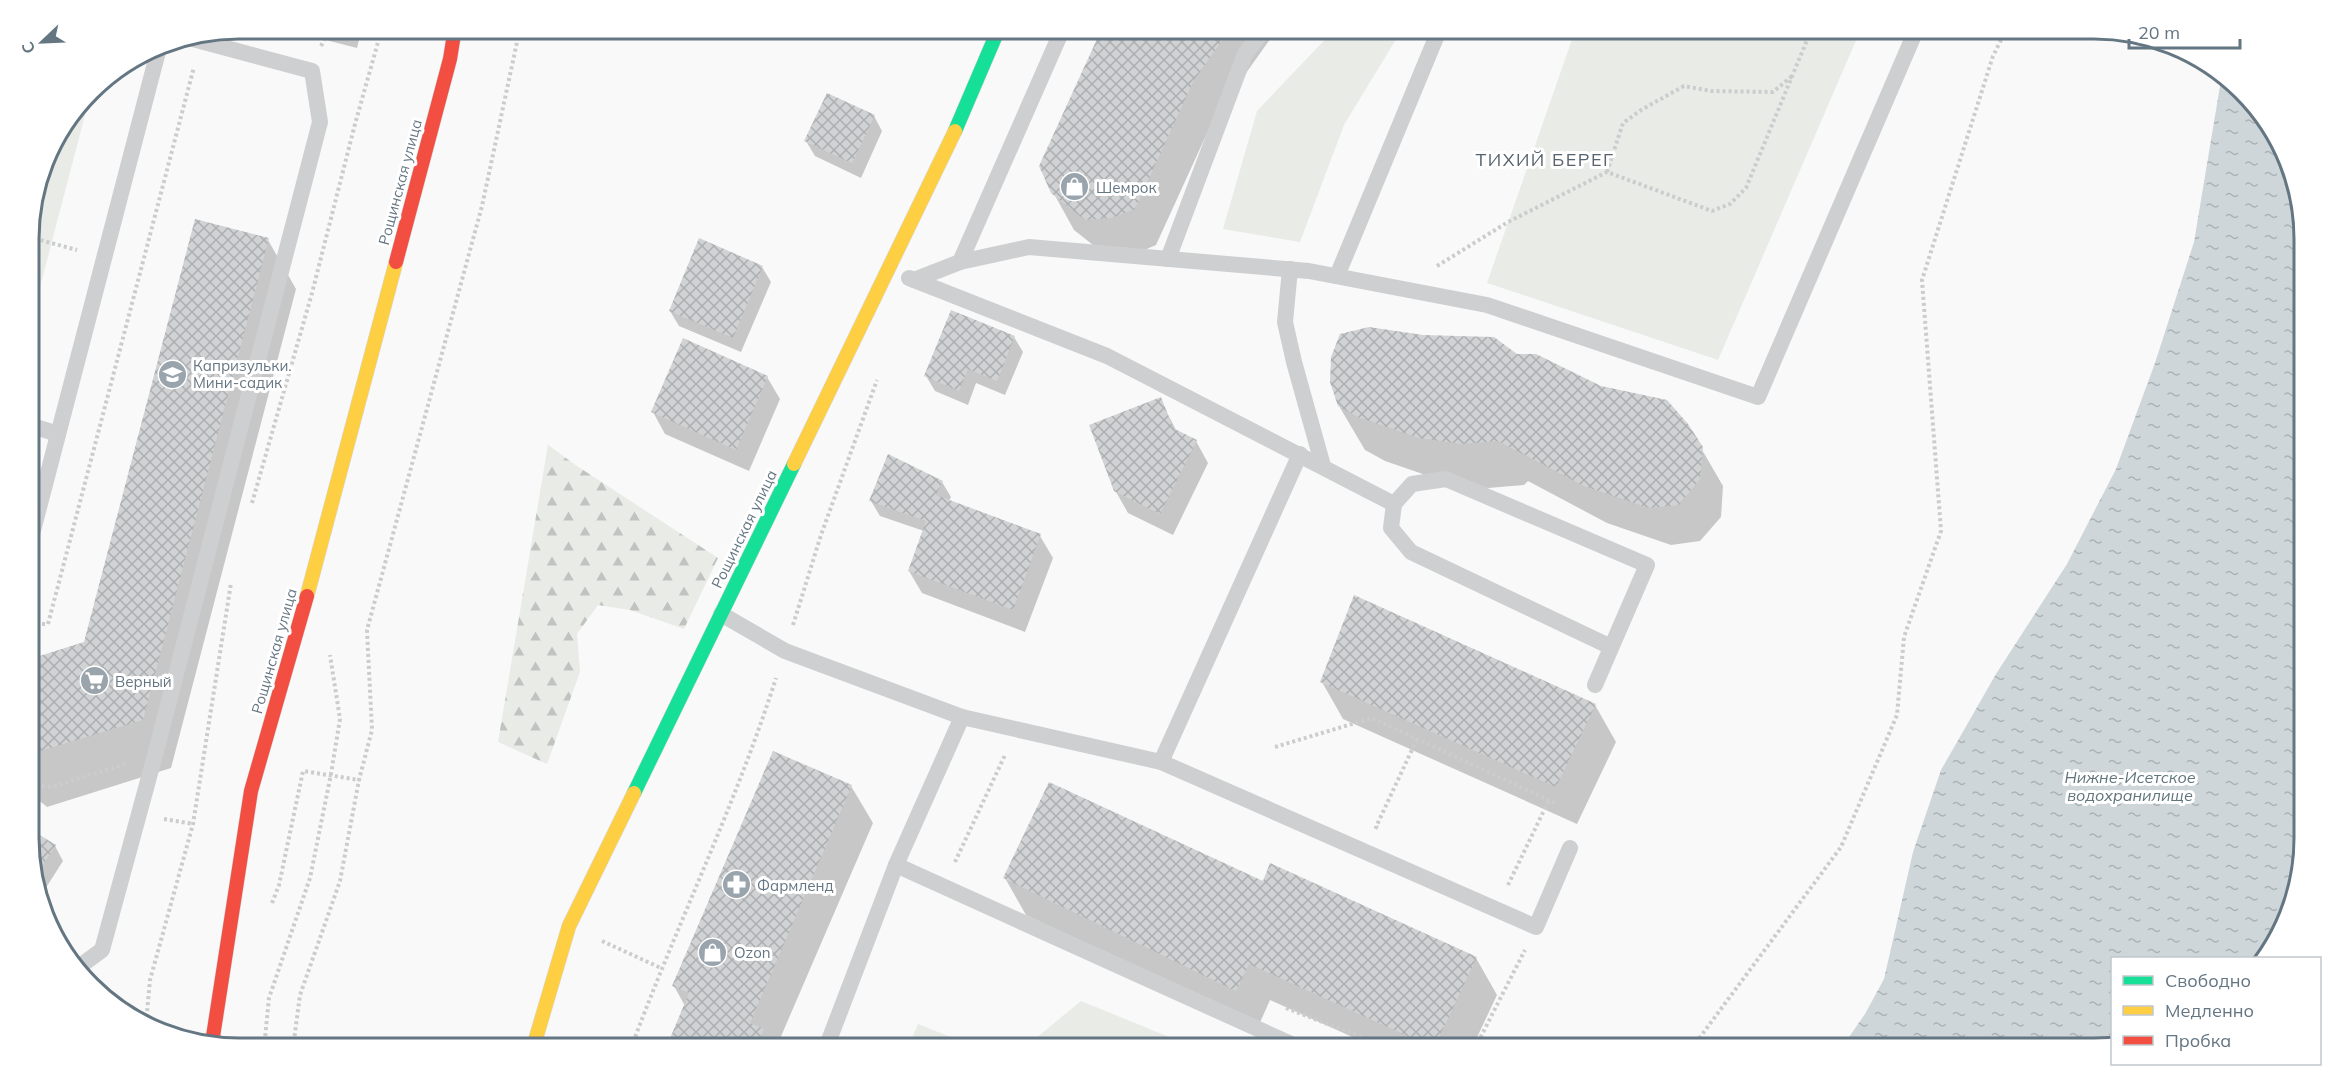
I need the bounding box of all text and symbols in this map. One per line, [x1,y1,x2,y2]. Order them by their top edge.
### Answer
north arrow [12,12,72,72]
scale bar [2129,12,2240,50]
text: 20 m [2138,21,2180,44]
text: С [17,39,40,57]
street label: Рощинская улица [374,117,426,247]
district label: ТИХИЙ БЕРЕГ [1475,148,1615,171]
shop icon: Шемрок [1059,171,1091,203]
place label: Шемрок [1096,178,1158,197]
place label: Капризульки. Мини-садик [193,356,292,392]
school or university icon: Капризульки. Мини-садик [156,358,188,390]
street label: Рощинская улица [707,467,781,591]
street label: Рощинская улица [247,586,301,716]
supermarket icon: Верный [78,665,110,697]
place label: Верный [115,672,172,691]
water label: Нижне-Исетское водохранилище [2064,767,2196,805]
pharmacy icon: Фармленд [720,869,752,901]
place label: Фармленд [757,876,834,895]
shop icon: Ozon [697,936,729,968]
place label: Ozon [734,943,771,962]
legend [2111,957,2321,1065]
text: Свободно [2165,969,2251,992]
text: Медленно [2165,999,2254,1022]
text: Пробка [2165,1029,2231,1052]

